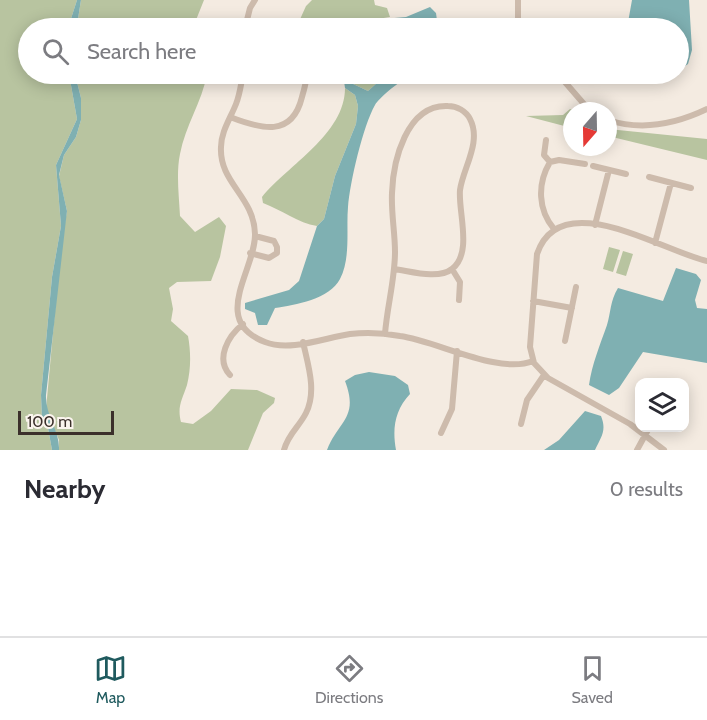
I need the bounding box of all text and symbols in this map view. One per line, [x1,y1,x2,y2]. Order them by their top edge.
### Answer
search box [18,18,689,84]
icon: search [39,35,72,68]
text: Search here [87,38,196,65]
north arrow [563,102,617,156]
map controls [635,378,689,432]
button: layers [635,378,689,432]
scale bar [18,408,114,436]
text: 100 m [27,412,72,431]
text: Nearby [24,473,105,505]
text: 0 results [610,477,683,501]
tab: Map [94,652,127,707]
tab: Directions [315,652,383,707]
tab: Saved [571,652,613,707]

